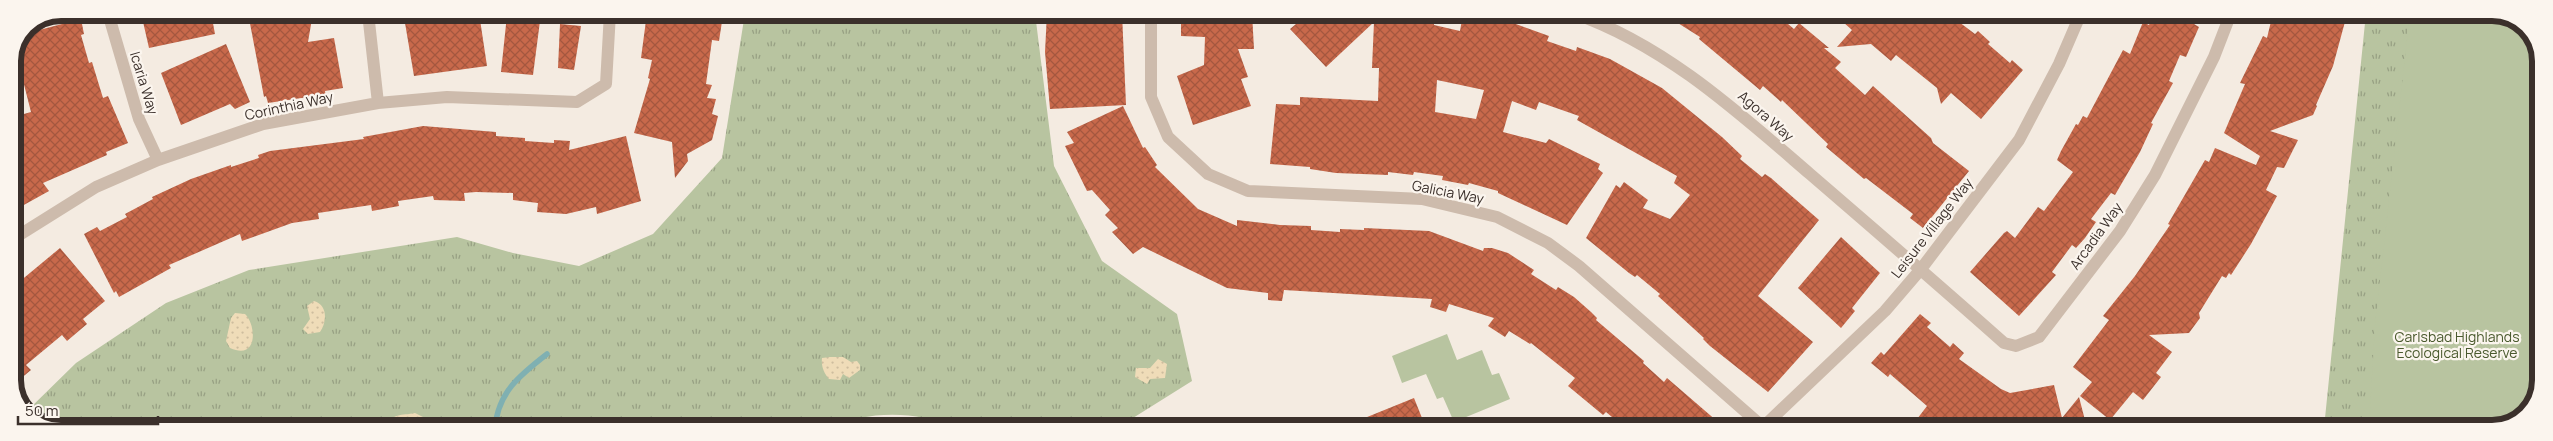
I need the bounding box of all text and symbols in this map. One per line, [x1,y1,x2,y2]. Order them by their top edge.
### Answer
street label: Icaria Way [126,49,163,117]
street label: Agora Way [1734,86,1799,145]
street label: Corinthia Way [243,87,335,124]
street label: Leisure Village Way [1886,173,1977,282]
street label: Galicia Way [1411,175,1486,208]
street label: Arcadia Way [2065,198,2127,273]
park label: Carlsbad Highlands Ecological Reserve [2394,327,2520,362]
scale bar [18,394,158,426]
text: 50 m [25,400,59,421]

